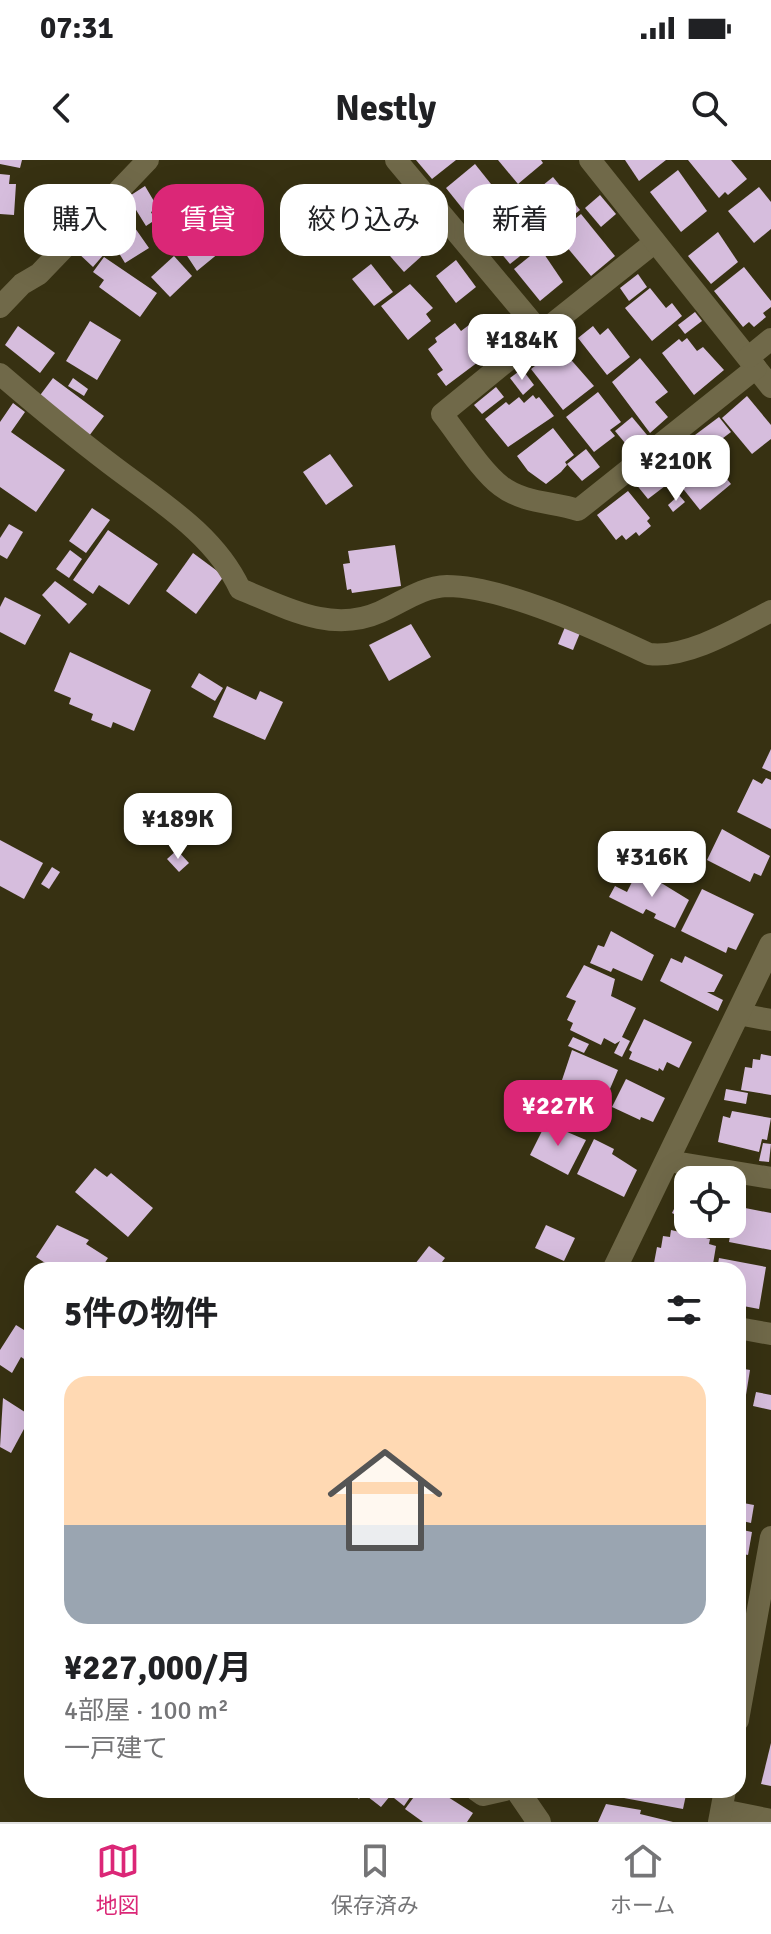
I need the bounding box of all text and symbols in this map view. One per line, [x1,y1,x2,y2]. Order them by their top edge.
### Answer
text: 07:31 [40,10,114,47]
icon: back [40,86,84,130]
text: Nestly [335,86,436,131]
icon: search [687,86,731,130]
chip: 購入 [24,184,136,256]
chip: 賃貸 [152,184,264,256]
chip: 絞り込み [280,184,448,256]
chip: 新着 [464,184,576,256]
pin: ¥184K [466,314,578,382]
text: ¥184K [486,324,558,356]
pin: ¥210K [620,435,732,503]
text: ¥210K [640,445,712,477]
pin: ¥189K [122,793,234,861]
text: ¥189K [142,803,214,835]
pin: ¥316K [596,831,708,899]
text: ¥316K [616,841,688,873]
pin: ¥227K [502,1080,614,1148]
text: ¥227K [522,1090,594,1122]
map controls [674,1166,746,1238]
button: locate [674,1166,746,1238]
icon: filters [662,1288,706,1332]
text: 5件の物件 [64,1293,218,1335]
icon: home [313,1428,457,1572]
text: ¥227,000/月 [64,1647,252,1689]
text: 4部屋 · 100 m² [64,1695,229,1727]
text: 一戸建て [64,1733,168,1765]
tab: 地図 [96,1839,140,1919]
tab: 保存済み [331,1839,419,1919]
tab: ホーム [610,1839,675,1919]

